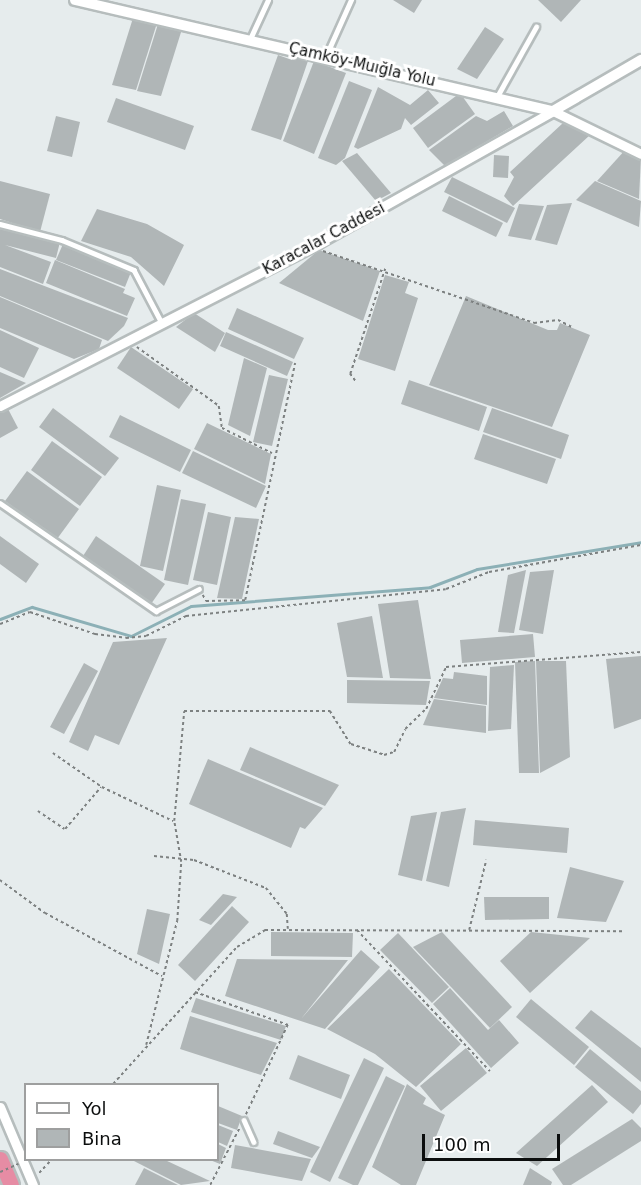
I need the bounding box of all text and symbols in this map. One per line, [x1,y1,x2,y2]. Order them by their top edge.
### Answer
street label: Çamköy-Muığla Yolu [287,39,437,91]
street label: Karacalar Caddesi [260,199,388,279]
legend [24,1083,219,1161]
text: Yol [82,1098,107,1119]
scale bar [425,1122,563,1160]
text: Bina [82,1128,122,1149]
text: 100 m [433,1134,491,1155]

